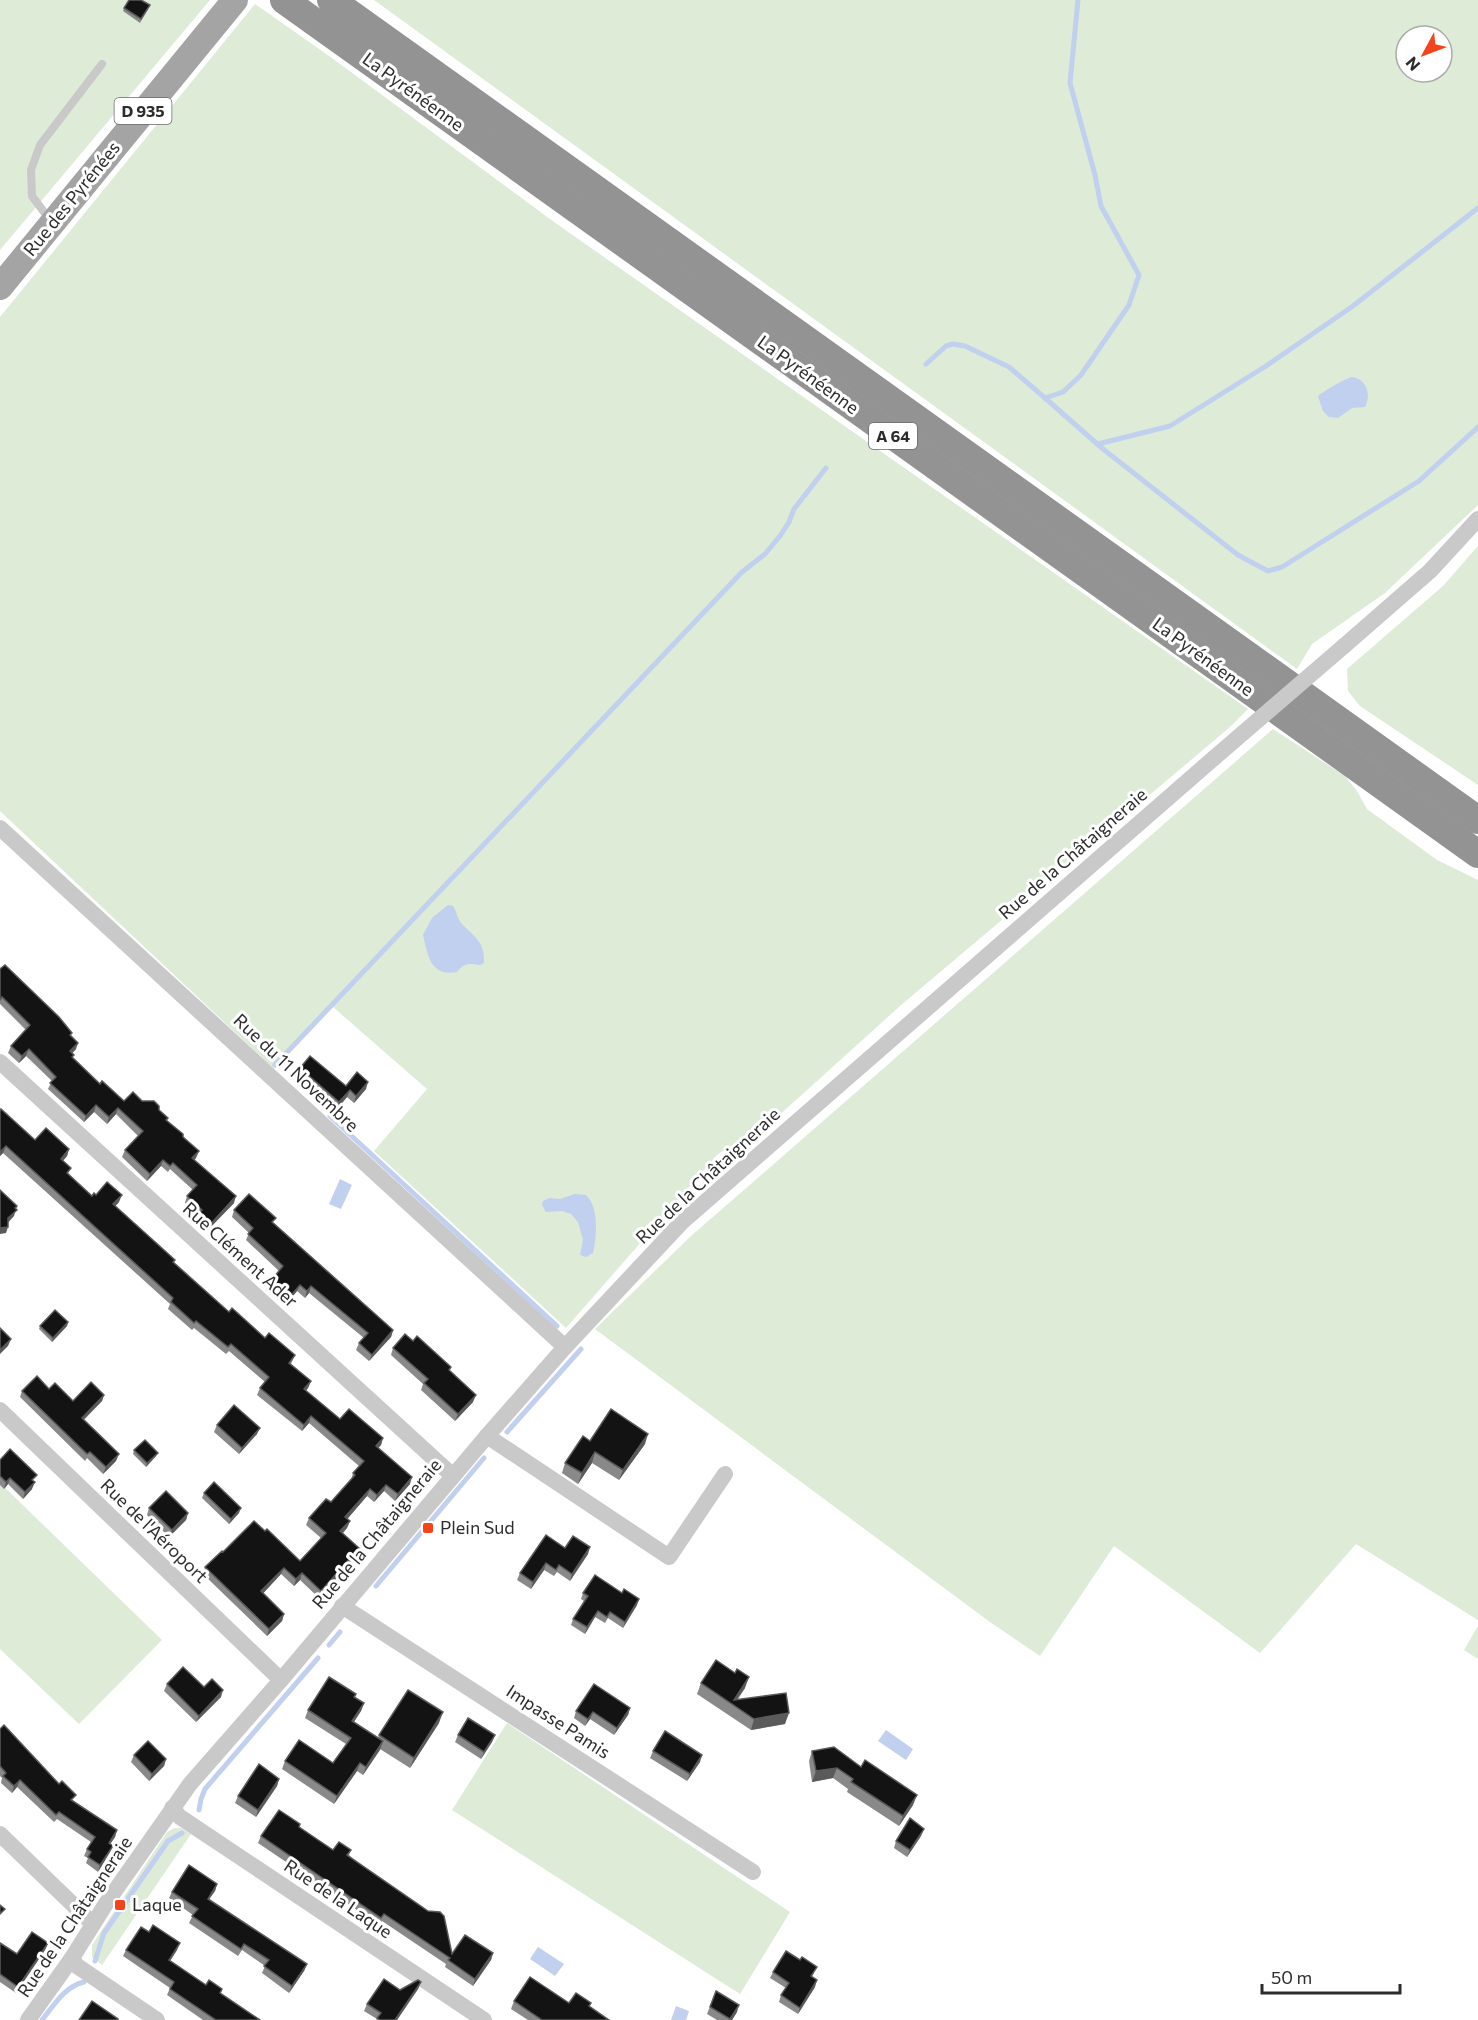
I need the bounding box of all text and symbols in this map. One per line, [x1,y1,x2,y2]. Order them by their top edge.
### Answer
north arrow [1394,24,1454,84]
street label: La Pyrénéenne [359,47,468,135]
text: N [1401,53,1423,75]
road number: D 935 [114,98,172,124]
street label: Rue des Pyrénées [18,137,124,260]
street label: La Pyrénéenne [754,330,863,418]
road number: A 64 [869,423,917,449]
street label: La Pyrénéenne [1149,612,1258,700]
street label: Rue de la Châtaigneraie [994,783,1151,924]
street label: Rue du 11 Novembre [230,1009,364,1136]
street label: Rue de la Châtaigneraie [631,1103,784,1248]
street label: Rue Clément Ader [179,1197,303,1312]
street label: Rue de la Châtaigneraie [307,1454,445,1613]
street label: Rue de l'Aéroport [96,1474,213,1587]
place label: Plein Sud [440,1516,515,1538]
marker: Plein Sud [421,1521,435,1535]
street label: Impasse Pamis [503,1679,615,1763]
street label: Rue de la Châtaigneraie [12,1832,136,2001]
street label: Rue de la Laque [280,1854,397,1942]
place label: Laque [132,1893,182,1915]
marker: Laque [113,1898,127,1912]
scale bar [1262,1957,1400,1995]
text: 50 m [1271,1966,1312,1988]

